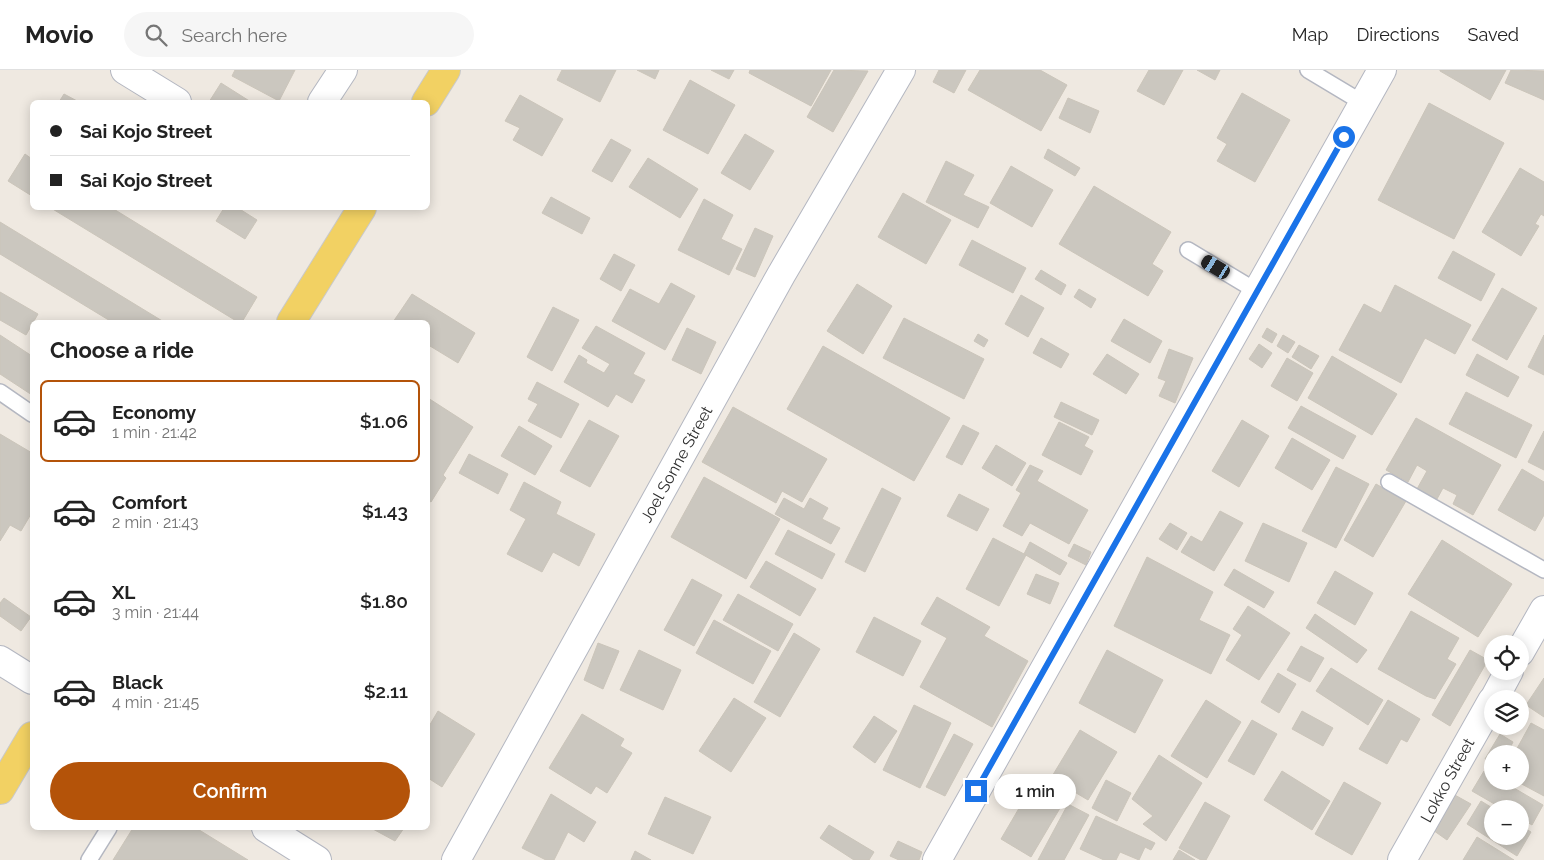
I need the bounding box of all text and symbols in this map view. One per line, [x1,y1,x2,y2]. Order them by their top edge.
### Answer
search box [124,12,474,57]
text: Movio [25,20,94,49]
icon: search [142,21,170,49]
text: Search here [182,24,287,46]
text: Map [1292,24,1328,45]
text: Directions [1356,24,1440,45]
text: Saved [1468,24,1519,45]
text: Sai Kojo Street [80,120,212,142]
route start [1333,126,1355,148]
text: Sai Kojo Street [80,169,212,191]
car [1199,253,1232,281]
text: Choose a ride [50,337,194,363]
icon: car [52,399,97,444]
text: Economy [112,401,196,423]
street label: Joel Sonne Street [637,402,717,526]
text: $1.06 [360,410,408,432]
text: 1 min · 21:42 [112,423,197,442]
icon: car [52,489,97,534]
text: Comfort [112,491,187,513]
text: $1.43 [362,500,408,522]
text: 2 min · 21:43 [112,513,199,532]
icon: car [52,579,97,624]
text: XL [112,581,135,603]
text: $1.80 [360,590,408,612]
text: 3 min · 21:44 [112,603,199,622]
map controls [1484,635,1529,845]
button: locate [1484,635,1529,680]
icon: car [52,669,97,714]
text: Black [112,671,163,693]
text: $2.11 [364,680,408,702]
button: layers [1484,690,1529,735]
text: 4 min · 21:45 [112,693,199,712]
street label: Lokko Street [1417,734,1479,826]
button: + [1484,745,1529,790]
button: Confirm [50,762,410,820]
callout: 1 min [994,774,1076,808]
route end [965,780,987,802]
text: 1 min [1015,782,1055,801]
button: − [1484,800,1529,845]

